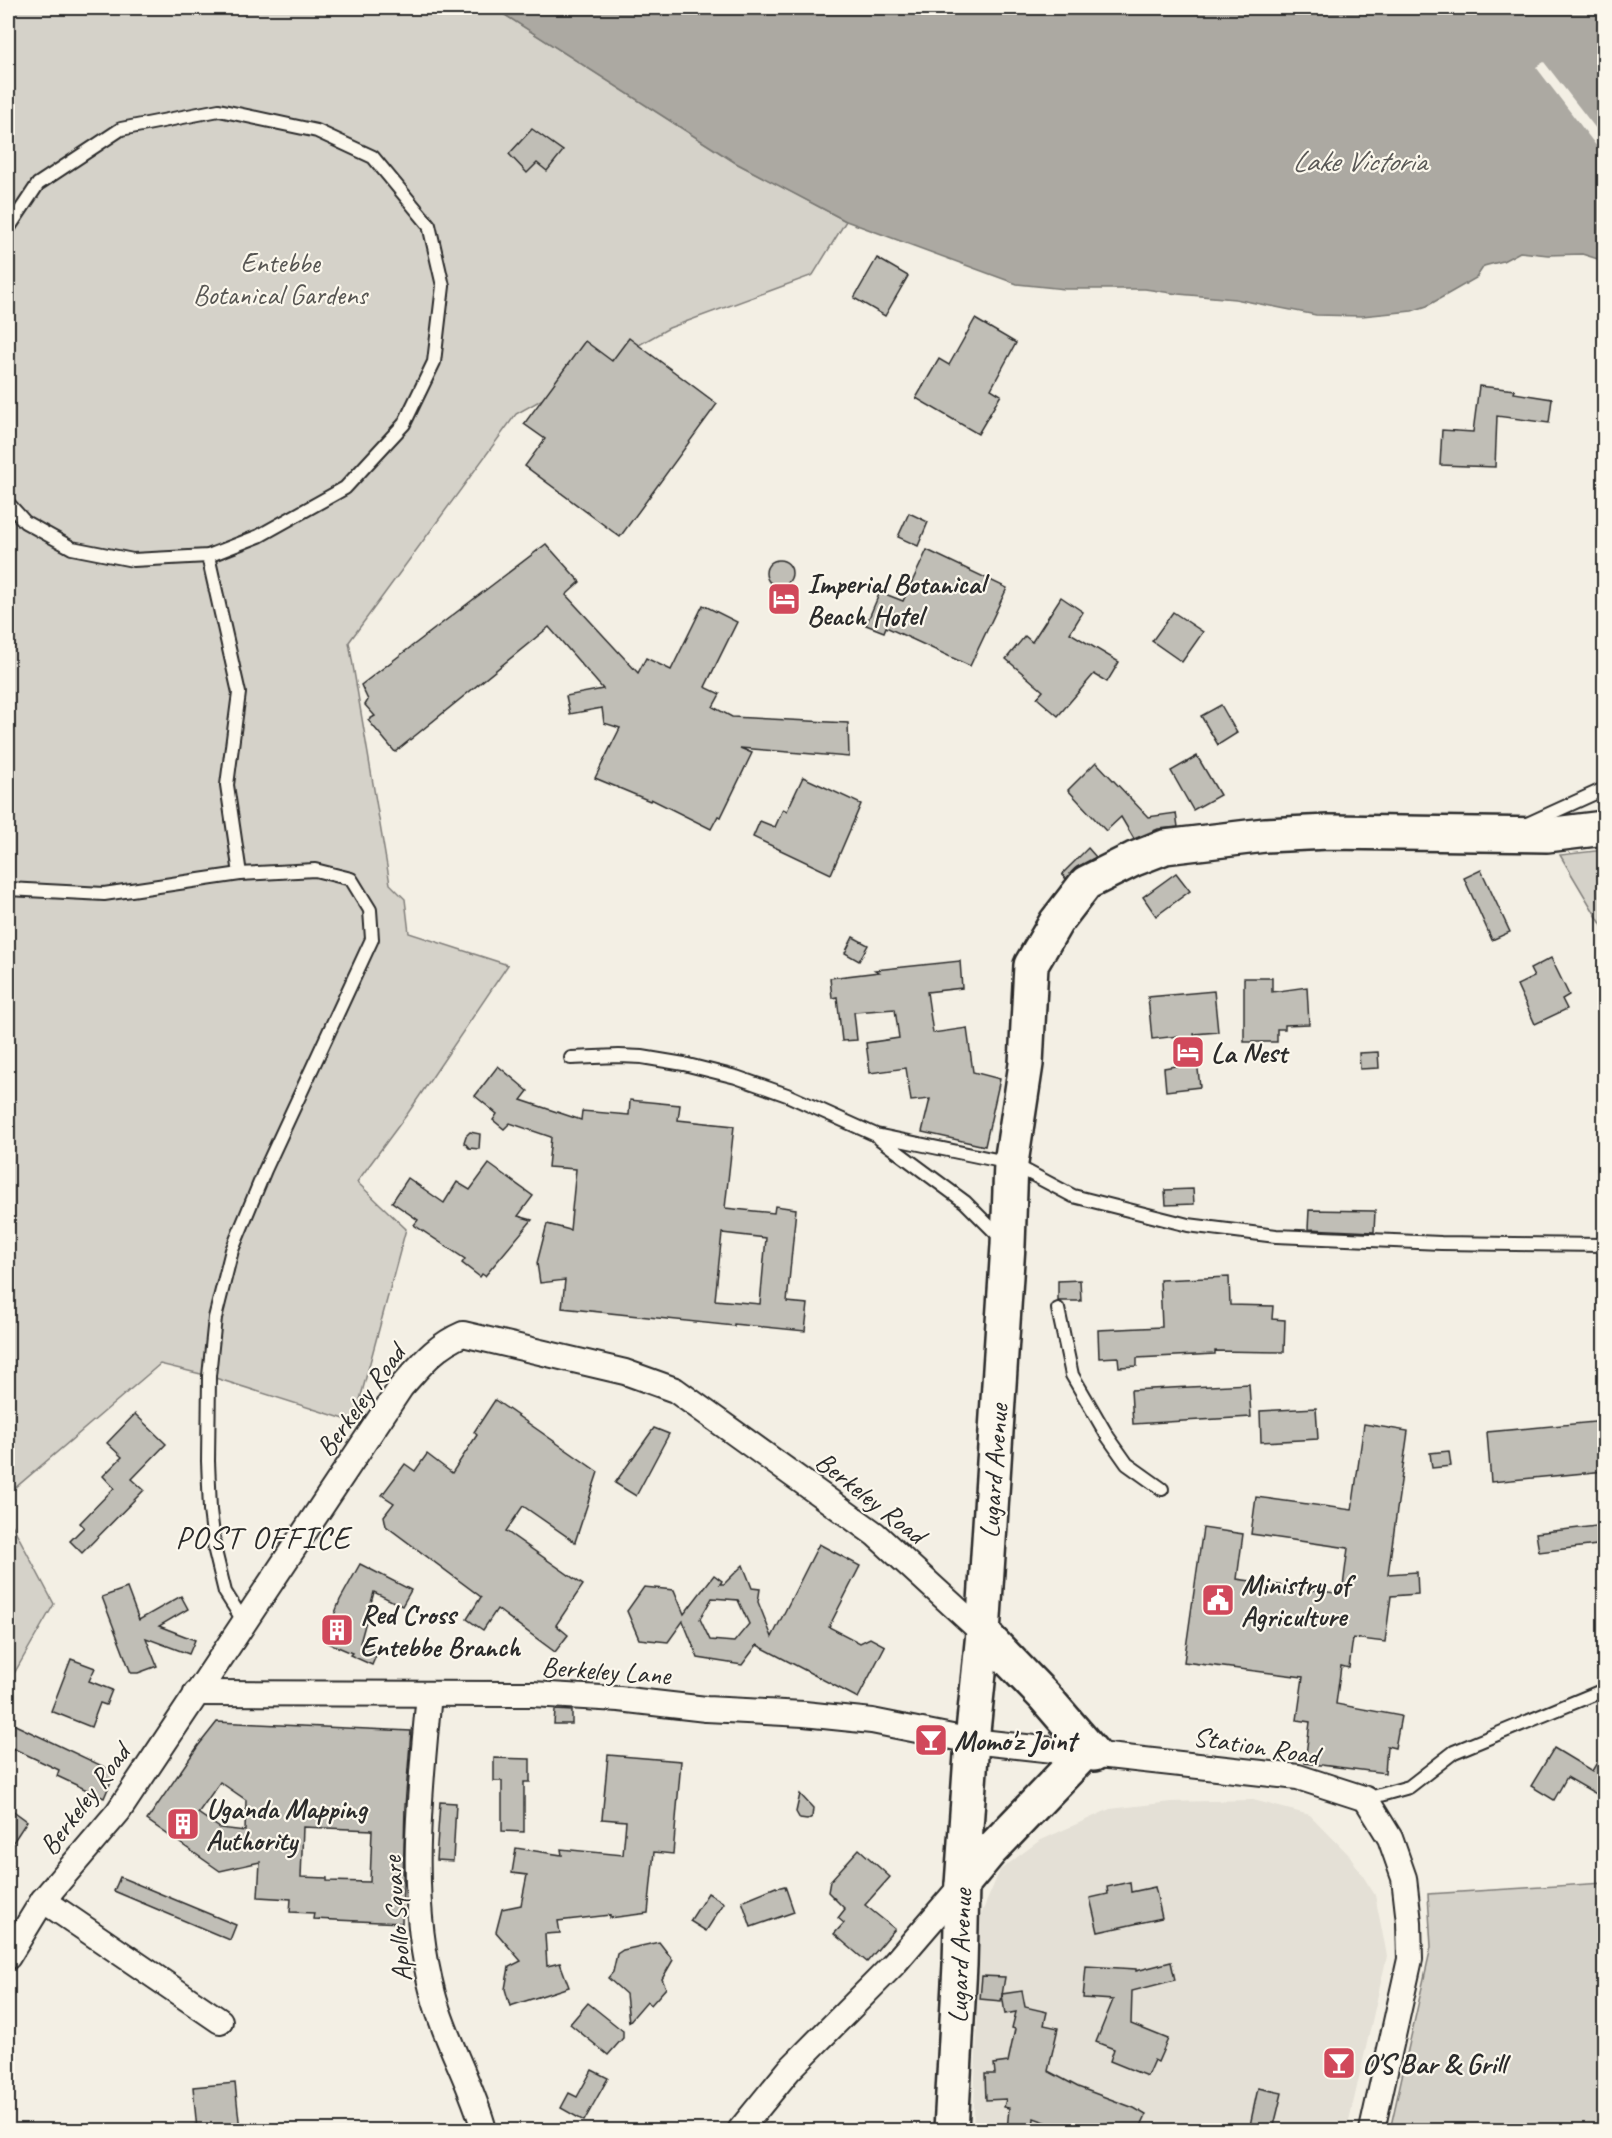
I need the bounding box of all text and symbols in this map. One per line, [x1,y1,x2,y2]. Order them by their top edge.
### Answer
water label: Lake Victoria [1292,142,1430,180]
park label: Entebbe Botanical Gardens [193,245,370,312]
place label: Imperial Botanical Beach Hotel [807,566,990,633]
hotel icon: Imperial Botanical Beach Hotel [766,581,802,617]
hotel icon: La Nest [1170,1034,1206,1070]
place label: La Nest [1211,1035,1290,1070]
street label: Berkeley Road [308,1334,415,1463]
street label: Lugard Avenue [971,1401,1016,1539]
street label: Berkeley Road [809,1444,936,1554]
district label: POST OFFICE [175,1517,353,1558]
place label: Ministry of Agriculture [1241,1567,1356,1634]
public building icon: Ministry of Agriculture [1200,1582,1236,1618]
place label: Red Cross Entebbe Branch [360,1597,521,1664]
building icon: Red Cross Entebbe Branch [319,1612,355,1648]
street label: Berkeley Lane [540,1649,673,1693]
street label: Station Road [1191,1718,1325,1773]
bar icon: Momo'z Joint [913,1722,949,1758]
place label: Momo'z Joint [954,1723,1081,1758]
street label: Berkeley Road [31,1734,140,1862]
place label: Uganda Mapping Authority [206,1791,368,1859]
building icon: Uganda Mapping Authority [165,1806,201,1842]
street label: Apollo Square [373,1853,419,1983]
street label: Lugard Avenue [940,1886,979,2024]
bar icon: O'S Bar & Grill [1321,2045,1357,2081]
place label: O'S Bar & Grill [1362,2046,1511,2081]

